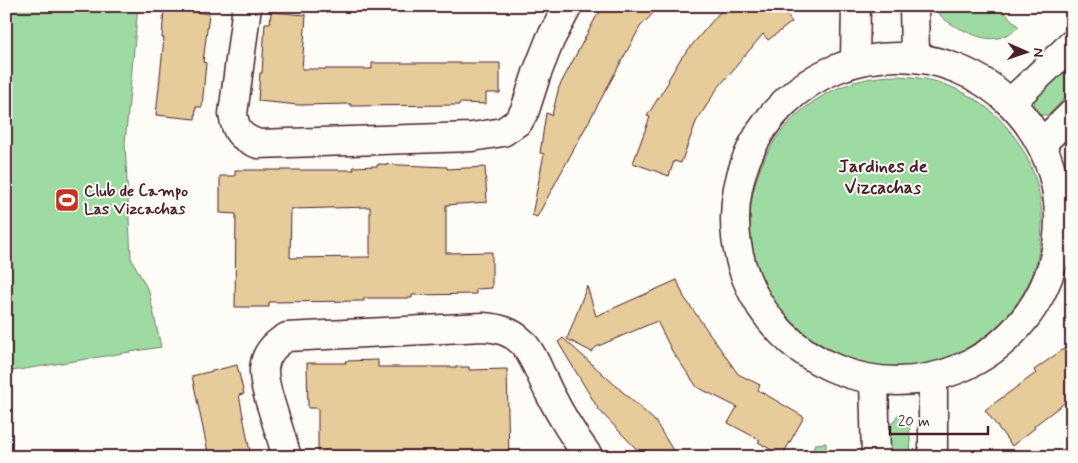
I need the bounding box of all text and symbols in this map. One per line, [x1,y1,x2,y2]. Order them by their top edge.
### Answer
north arrow [1000,28,1050,78]
text: N [1029,47,1047,57]
district label: Jardines de Vizcachas [838,155,928,200]
place label: Club de Campo Las Vizcachas [84,181,188,220]
sports icon: Club de Campo Las Vizcachas [54,187,80,213]
scale bar [890,403,988,435]
text: 20 m [898,412,930,432]

